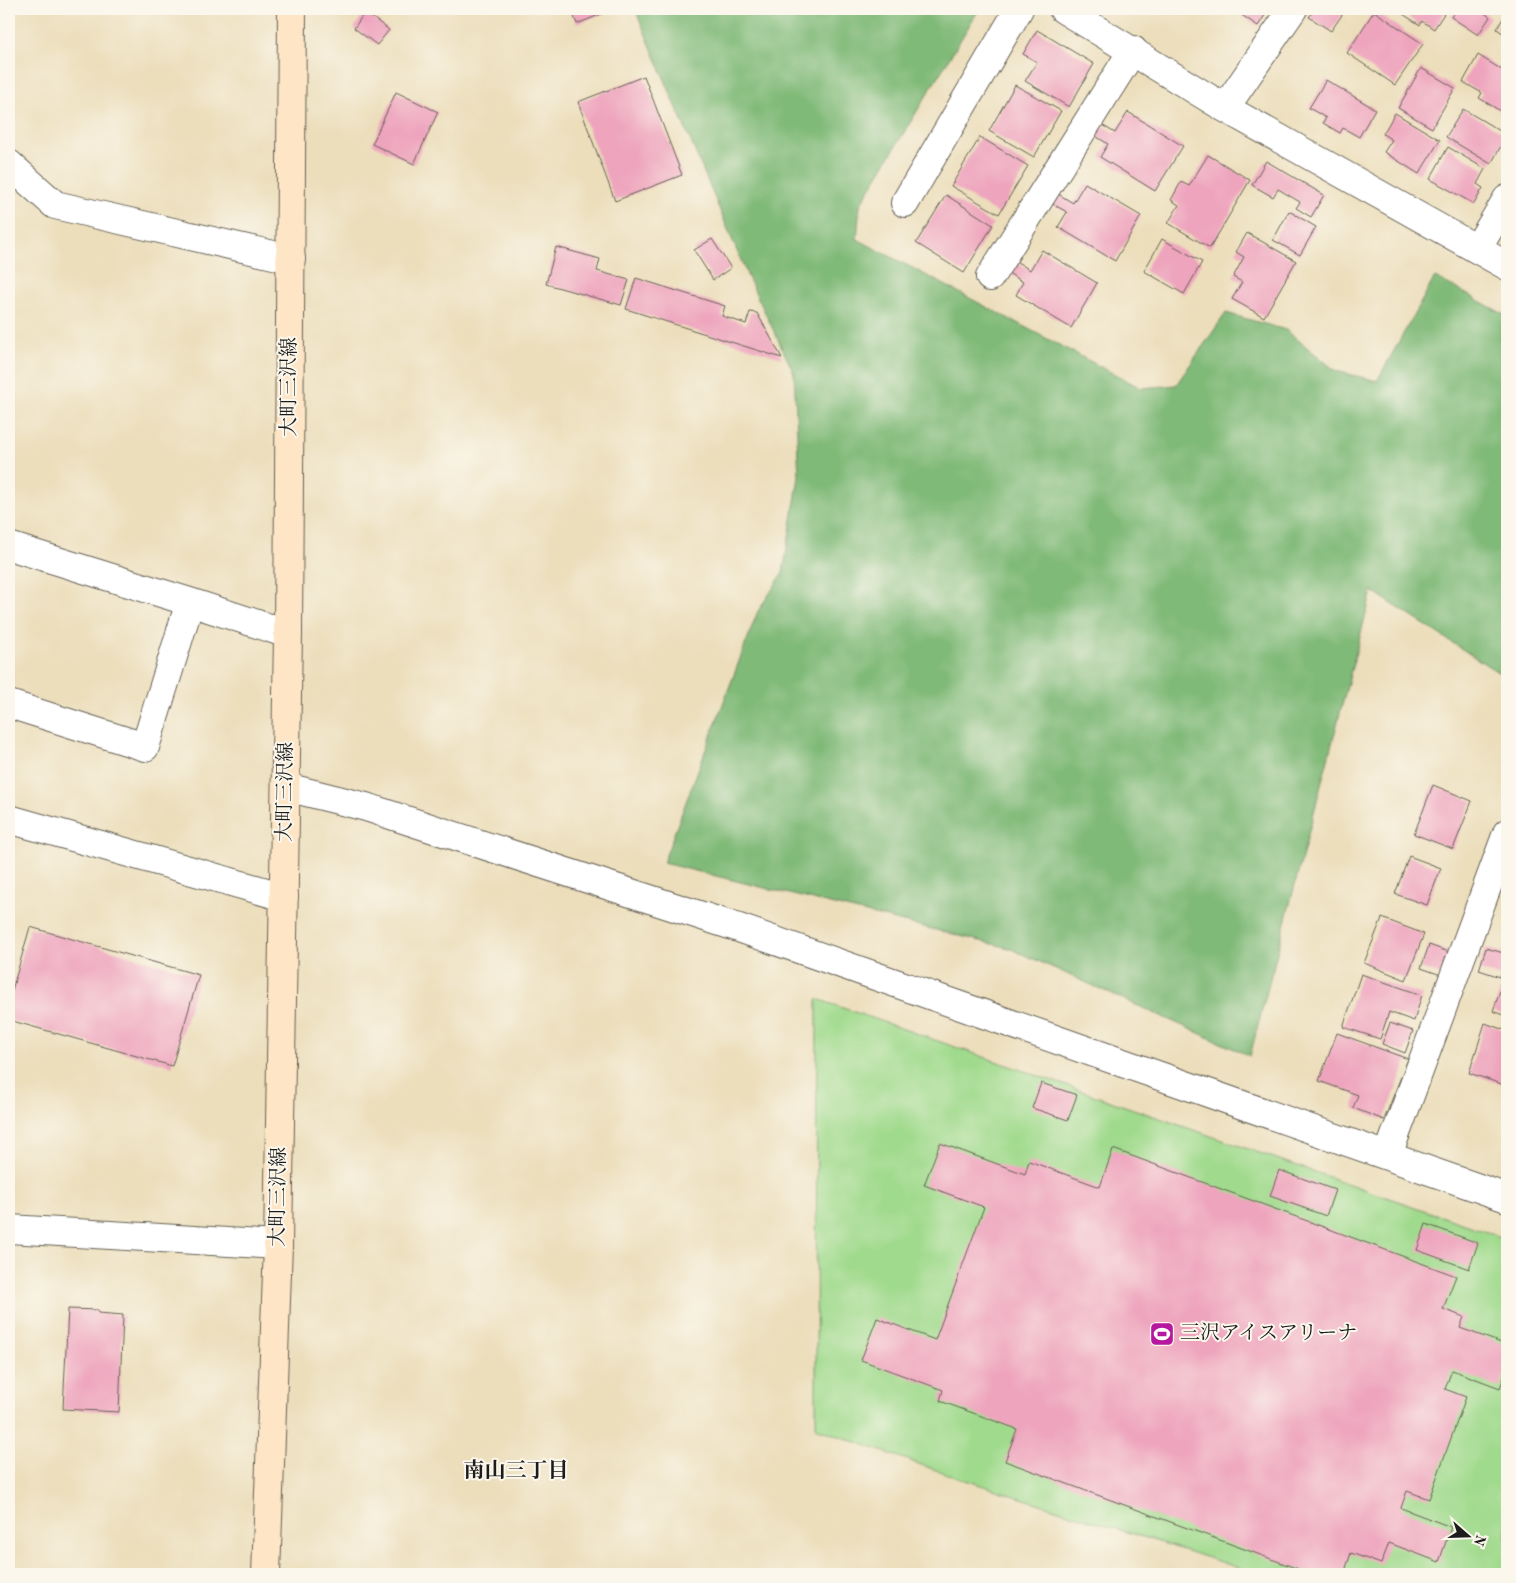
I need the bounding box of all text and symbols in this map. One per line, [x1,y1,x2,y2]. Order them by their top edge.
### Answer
street label: 大町三沢線 [278,337,300,437]
street label: 大町三沢線 [273,742,297,842]
street label: 大町三沢線 [266,1147,290,1247]
sports icon: 三沢アイスアリーナ [1149,1321,1175,1347]
place label: 三沢アイスアリーナ [1180,1322,1357,1344]
district label: 南山三丁目 [464,1459,569,1482]
north arrow [1444,1510,1494,1560]
text: N [1471,1533,1488,1548]

